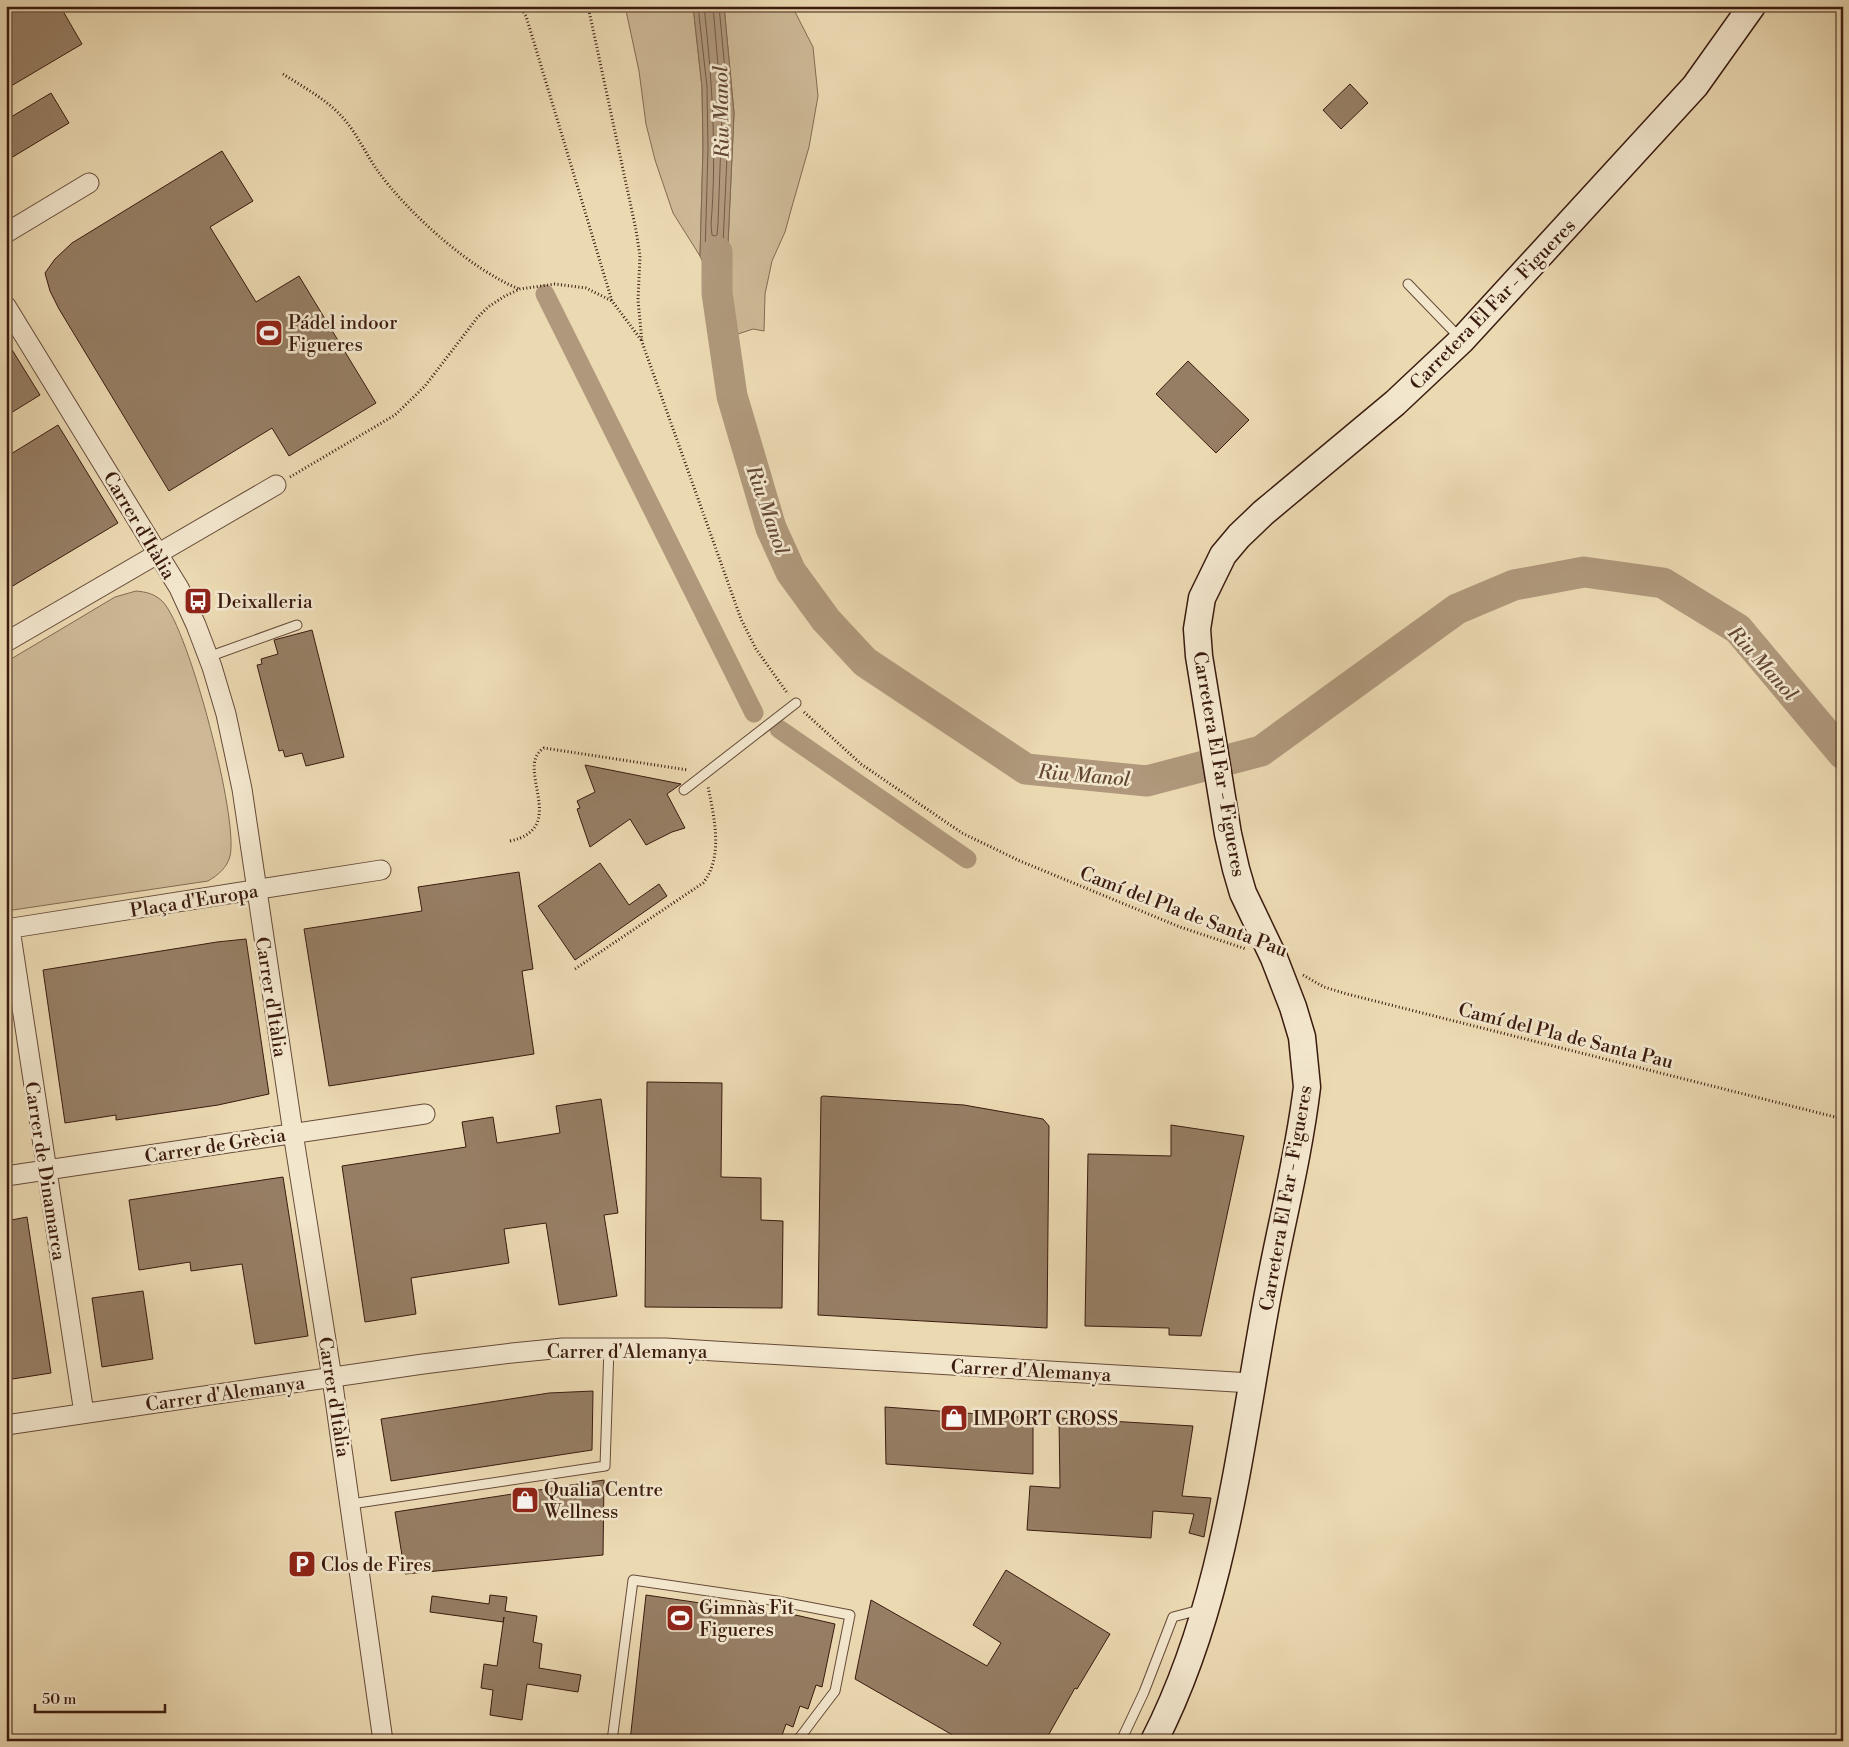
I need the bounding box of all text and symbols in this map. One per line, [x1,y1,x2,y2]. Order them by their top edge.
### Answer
water label: Riu Manol [709,65,736,160]
street label: Carretera El Far - Figueres [1405,214,1581,395]
place label: Pádel indoor Figueres [288,311,398,357]
sports icon: Pádel indoor Figueres [254,318,284,348]
water label: Riu Manol [739,462,794,559]
street label: Carrer d'Itàlia [98,467,181,584]
bus stop icon: Deixalleria [183,586,213,616]
place label: Deixalleria [217,590,313,614]
water label: Riu Manol [1721,620,1803,707]
street label: Carretera El Far - Figueres [1187,650,1251,879]
water label: Riu Manol [1036,760,1132,793]
street label: Camí del Pla de Santa Pau [1076,861,1291,963]
street label: Plaça d'Europa [128,879,260,923]
street label: Carrer d'Itàlia [250,935,292,1059]
street label: Camí del Pla de Santa Pau [1456,998,1676,1074]
street label: Carrer de Dinamarca [19,1080,71,1263]
street label: Carretera El Far - Figueres [1254,1084,1318,1313]
street label: Carrer de Grècia [143,1123,288,1169]
street label: Carrer d'Itàlia [313,1335,355,1459]
street label: Carrer d'Alemanya [547,1340,708,1364]
street label: Carrer d'Alemanya [950,1355,1112,1387]
street label: Carrer d'Alemanya [144,1371,307,1417]
shop icon: IMPORT CROSS [939,1403,969,1433]
place label: IMPORT CROSS [973,1407,1118,1431]
place label: Qualia Centre Wellness [543,1478,663,1524]
shop icon: Qualia Centre Wellness [510,1485,540,1515]
parking icon: Clos de Fires [287,1549,317,1579]
place label: Clos de Fires [321,1553,431,1577]
place label: Gimnàs Fit Figueres [699,1596,794,1642]
sports icon: Gimnàs Fit Figueres [665,1603,695,1633]
scale bar [35,1682,165,1714]
text: 50 m [42,1690,76,1709]

